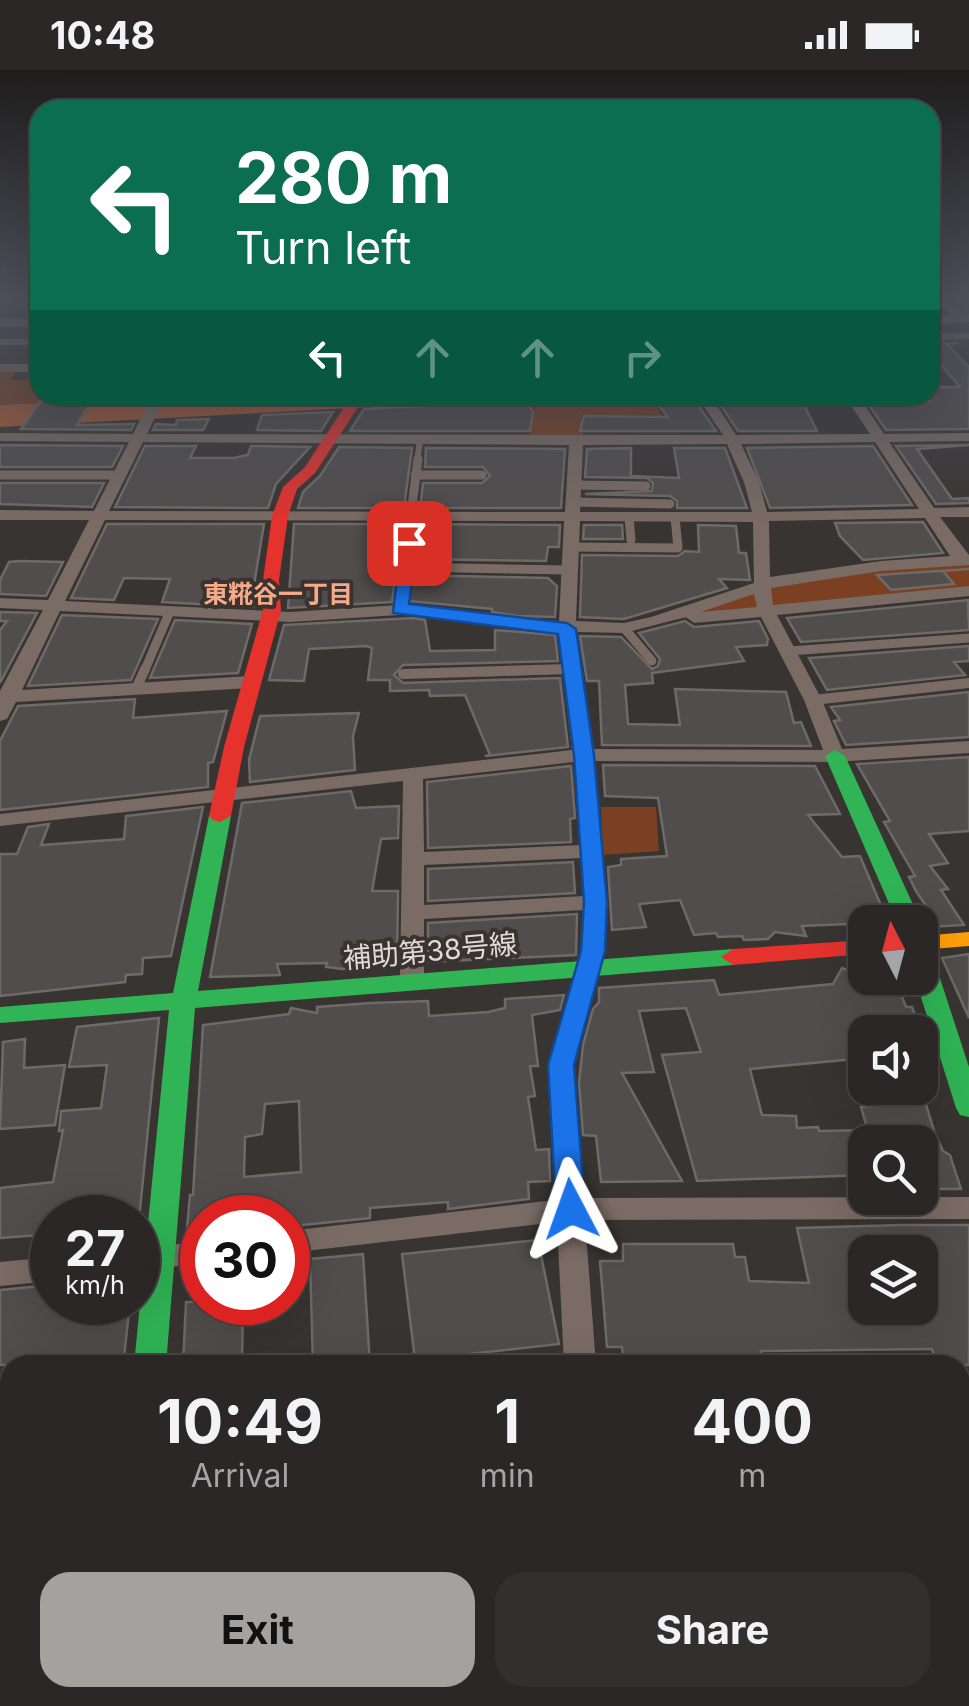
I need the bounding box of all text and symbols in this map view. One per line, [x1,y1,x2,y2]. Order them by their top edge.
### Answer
text: 10:48 [50,12,155,58]
text: 280 m [235,135,452,220]
icon: left [70,140,200,270]
text: Turn left [235,220,411,275]
icon: left [300,330,355,385]
icon: ahead [405,330,460,385]
icon: ahead [510,330,565,385]
icon: right [615,330,670,385]
pin [367,501,452,586]
icon: arrive [382,516,437,571]
district label: 東糀谷一丁目 [203,579,353,609]
north arrow [848,905,938,995]
map controls [848,905,938,1325]
street label: 補助第38号線 [342,926,518,976]
button: sound [848,1015,938,1105]
button: search [848,1125,938,1215]
position arrow [519,1157,623,1261]
speed limit sign: 30 [180,1195,310,1325]
text: 27 [65,1218,125,1278]
button: layers [848,1235,938,1325]
text: km/h [65,1270,125,1300]
text: 10:49 [157,1385,323,1457]
text: 1 [494,1385,520,1457]
text: 400 [692,1385,813,1457]
text: Arrival [191,1456,289,1495]
text: min [480,1456,535,1495]
text: m [738,1456,766,1495]
button: Exit [40,1572,475,1687]
button: Share [495,1572,930,1687]

